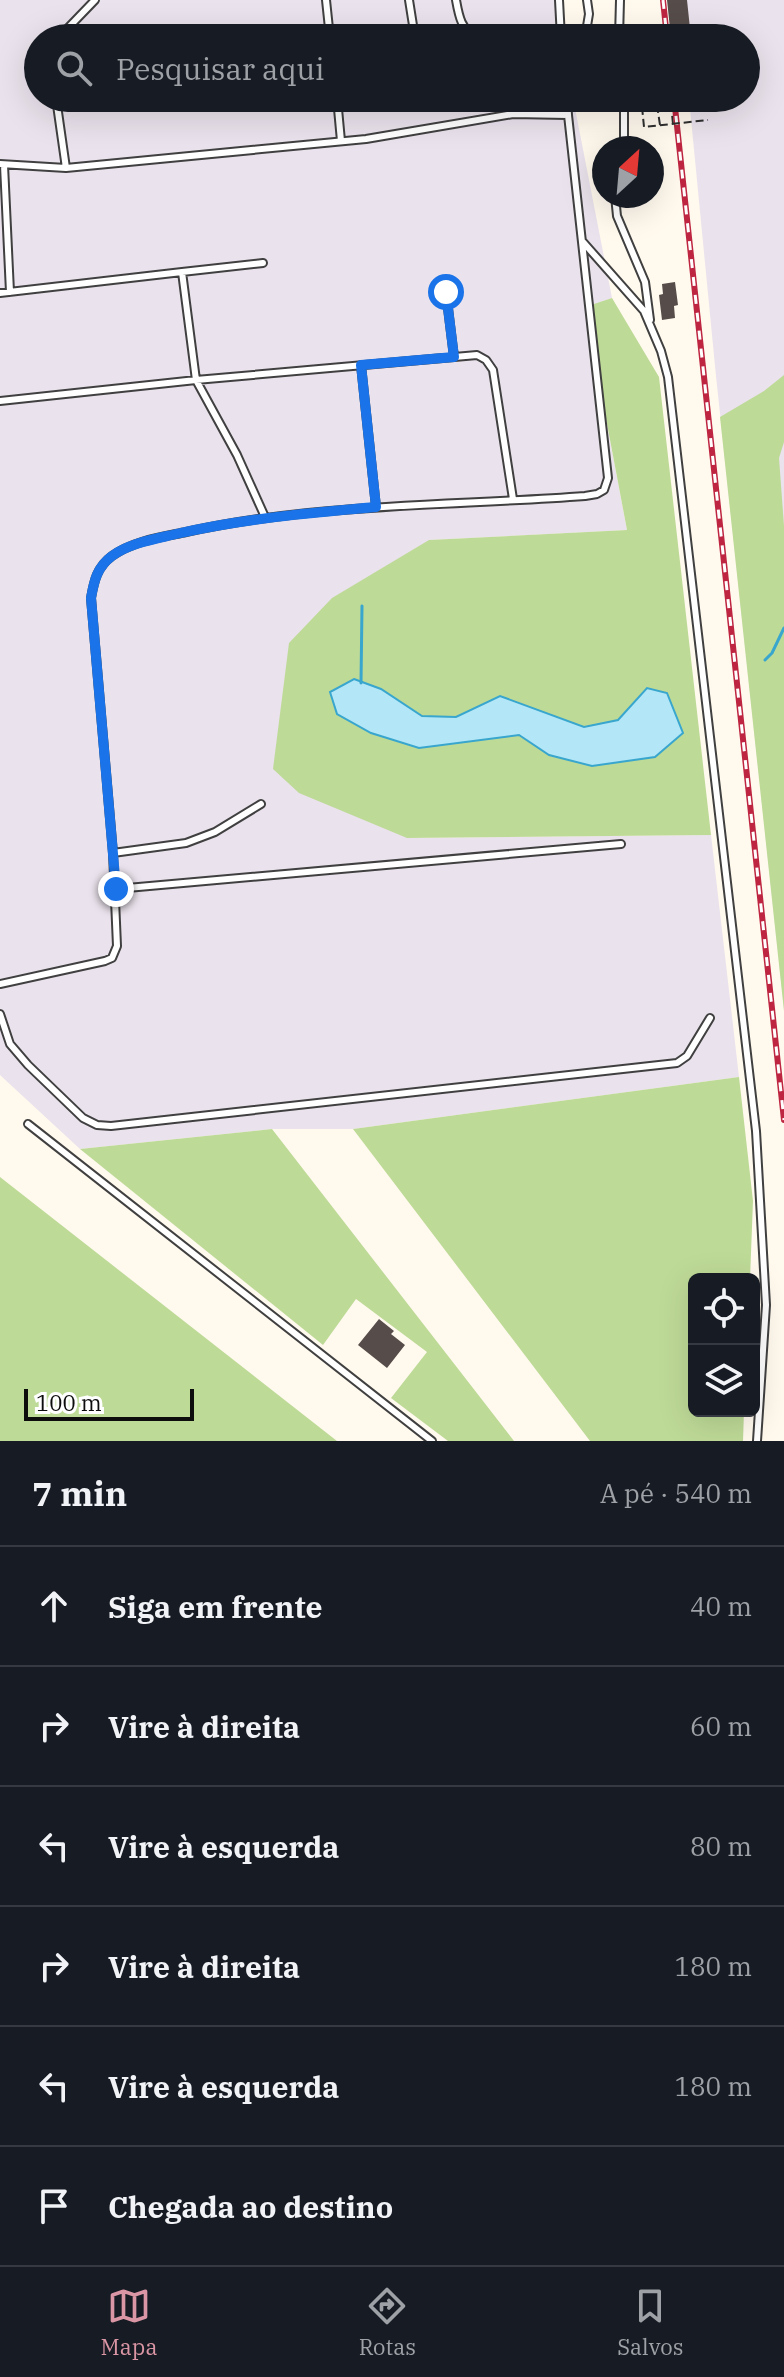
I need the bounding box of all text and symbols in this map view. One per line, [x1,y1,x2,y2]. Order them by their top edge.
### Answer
search box [24,24,760,112]
icon: search [52,46,96,90]
text: Pesquisar aqui [116,49,324,88]
north arrow [592,136,664,208]
route start [428,274,464,310]
route end [98,871,134,907]
map controls [688,1273,760,1417]
button: locate [688,1273,760,1345]
button: layers [688,1345,760,1417]
scale bar [24,1385,194,1421]
text: 100 m [36,1388,102,1417]
text: 7 min [32,1471,127,1515]
text: A pé · 540 m [600,1476,752,1510]
icon: ahead [32,1584,76,1628]
text: Siga em frente [108,1587,323,1626]
text: 40 m [690,1589,752,1623]
icon: right [32,1704,76,1748]
text: Vire à direita [108,1707,300,1746]
text: 60 m [690,1709,752,1743]
icon: left [32,1824,76,1868]
text: Vire à esquerda [108,1827,339,1866]
text: 80 m [690,1829,752,1863]
icon: right [32,1944,76,1988]
text: Vire à direita [108,1947,300,1986]
text: 180 m [674,1949,752,1983]
icon: left [32,2064,76,2108]
text: Vire à esquerda [108,2067,339,2106]
text: 180 m [674,2069,752,2103]
icon: arrive [32,2184,76,2228]
text: Chegada ao destino [108,2187,393,2226]
tab: Mapa [101,2284,157,2361]
tab: Rotas [359,2284,416,2361]
tab: Salvos [617,2284,683,2361]

